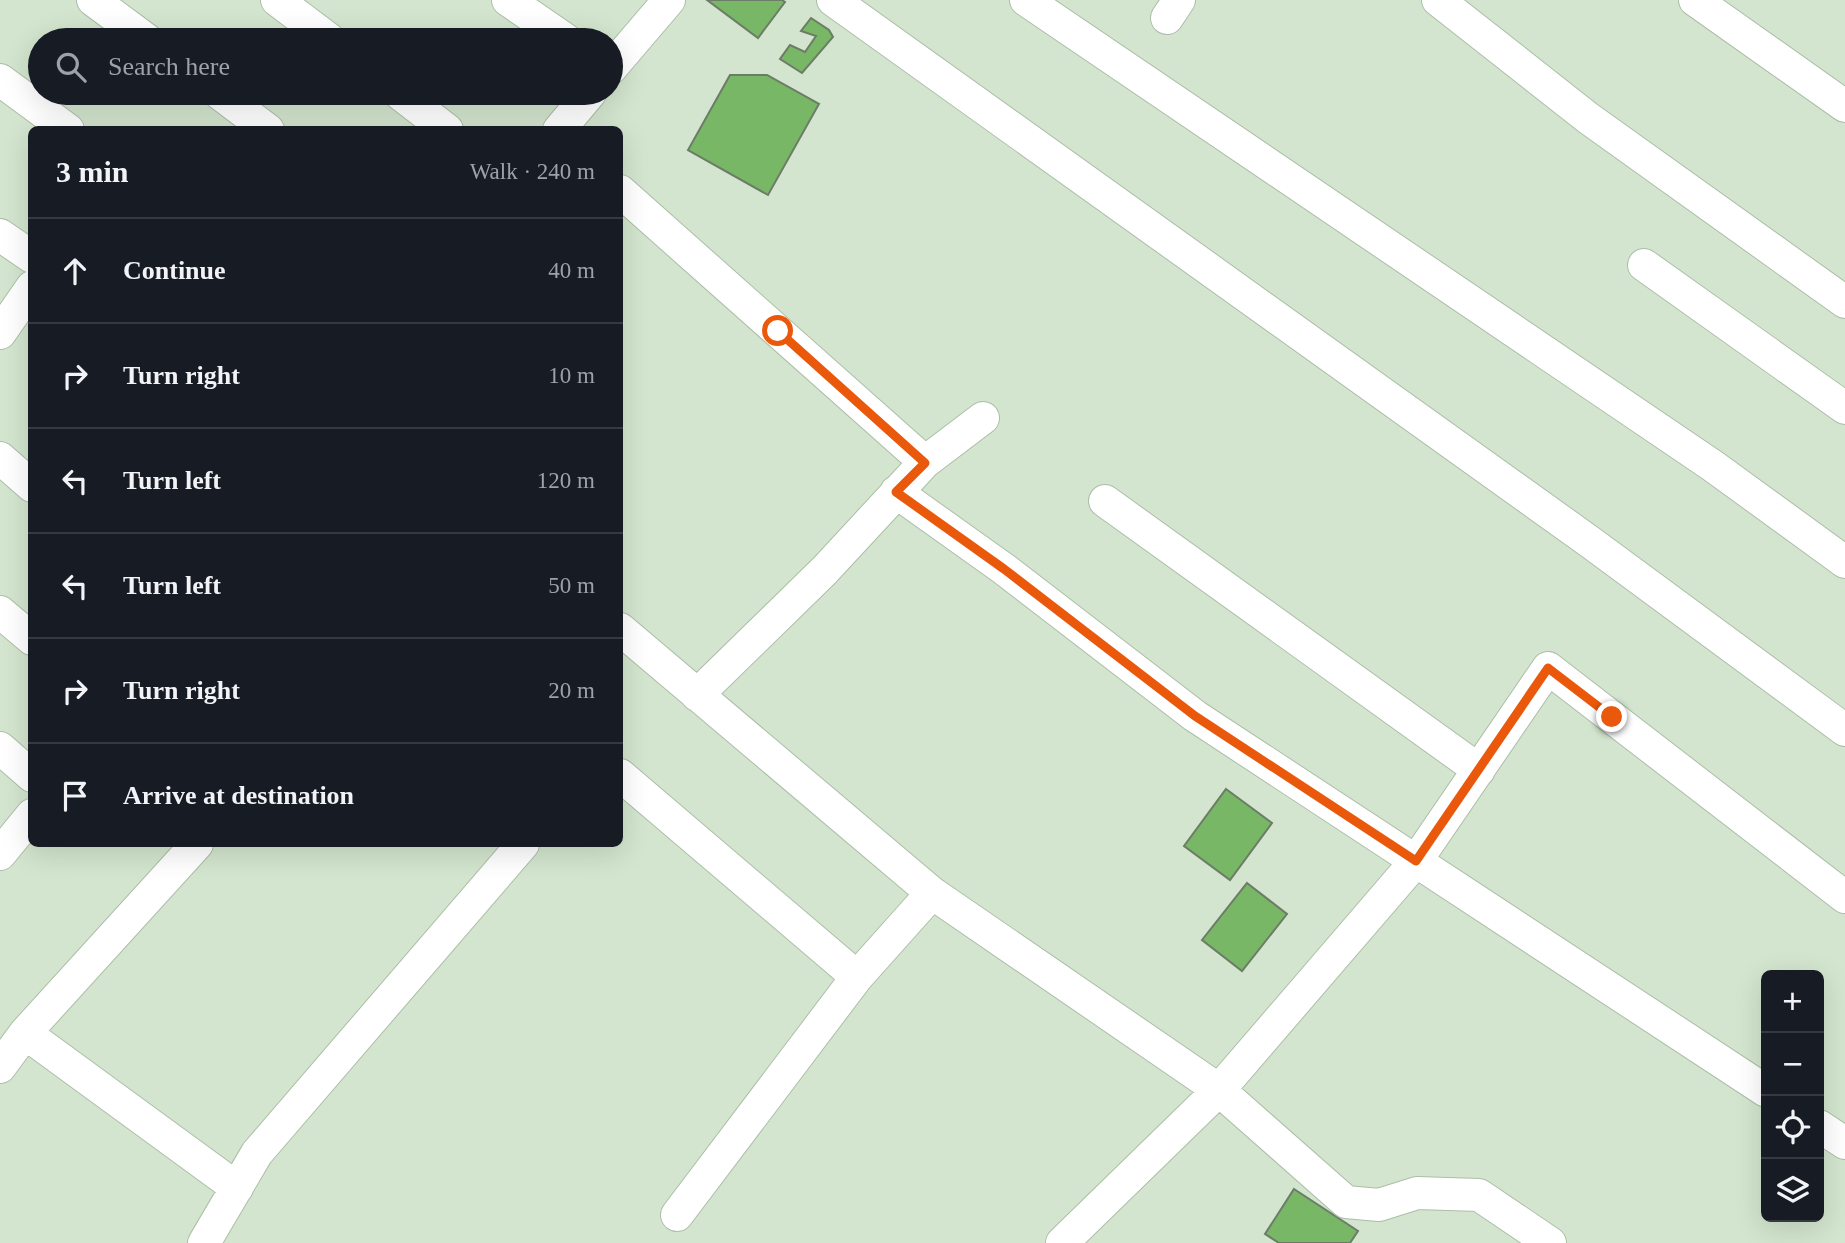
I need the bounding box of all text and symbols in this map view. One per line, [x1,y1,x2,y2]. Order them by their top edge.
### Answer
search box [28,28,623,105]
icon: search [52,48,90,86]
text: Search here [108,52,230,81]
text: 3 min [56,155,129,188]
text: Walk · 240 m [470,159,595,184]
icon: ahead [56,252,94,290]
text: Continue [123,256,226,285]
text: 40 m [548,258,595,283]
route start [762,315,793,346]
icon: right [56,357,94,395]
text: Turn right [123,361,240,390]
text: 10 m [548,363,595,388]
icon: left [56,462,94,500]
text: Turn left [123,466,221,495]
text: 120 m [537,468,595,493]
icon: left [56,567,94,605]
text: Turn left [123,571,221,600]
text: 50 m [548,573,595,598]
icon: right [56,672,94,710]
text: Turn right [123,676,240,705]
text: 20 m [548,678,595,703]
route end [1596,701,1627,732]
icon: arrive [56,777,94,815]
text: Arrive at destination [123,781,354,810]
map controls [1761,970,1824,1222]
button: + [1761,970,1824,1033]
button: − [1761,1033,1824,1096]
button: locate [1761,1096,1824,1159]
button: layers [1761,1159,1824,1222]

